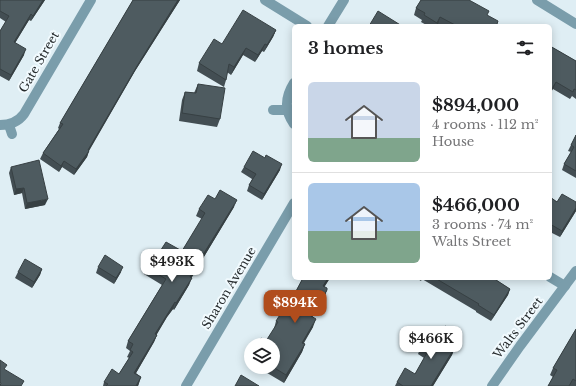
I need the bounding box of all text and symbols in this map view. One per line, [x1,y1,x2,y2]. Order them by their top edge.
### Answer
street label: Gate Street [15,28,62,95]
icon: filters [514,37,536,59]
text: 3 homes [308,38,383,59]
text: $894,000 [432,95,519,116]
icon: home [340,98,388,146]
text: 4 rooms · 112 m² [432,116,538,133]
text: House [432,133,474,150]
text: $466,000 [432,195,520,216]
icon: home [340,199,388,247]
text: 3 rooms · 74 m² [432,216,533,233]
text: Walts Street [432,233,511,250]
street label: Sharon Avenue [198,244,259,331]
pin: $493K [144,249,200,283]
text: $493K [150,253,194,270]
pin: $894K [267,290,323,324]
text: $894K [273,294,317,311]
street label: Walts Street [489,294,546,362]
pin: $466K [403,326,459,360]
text: $466K [408,330,454,347]
map controls [244,338,280,374]
button: layers [244,338,280,374]

